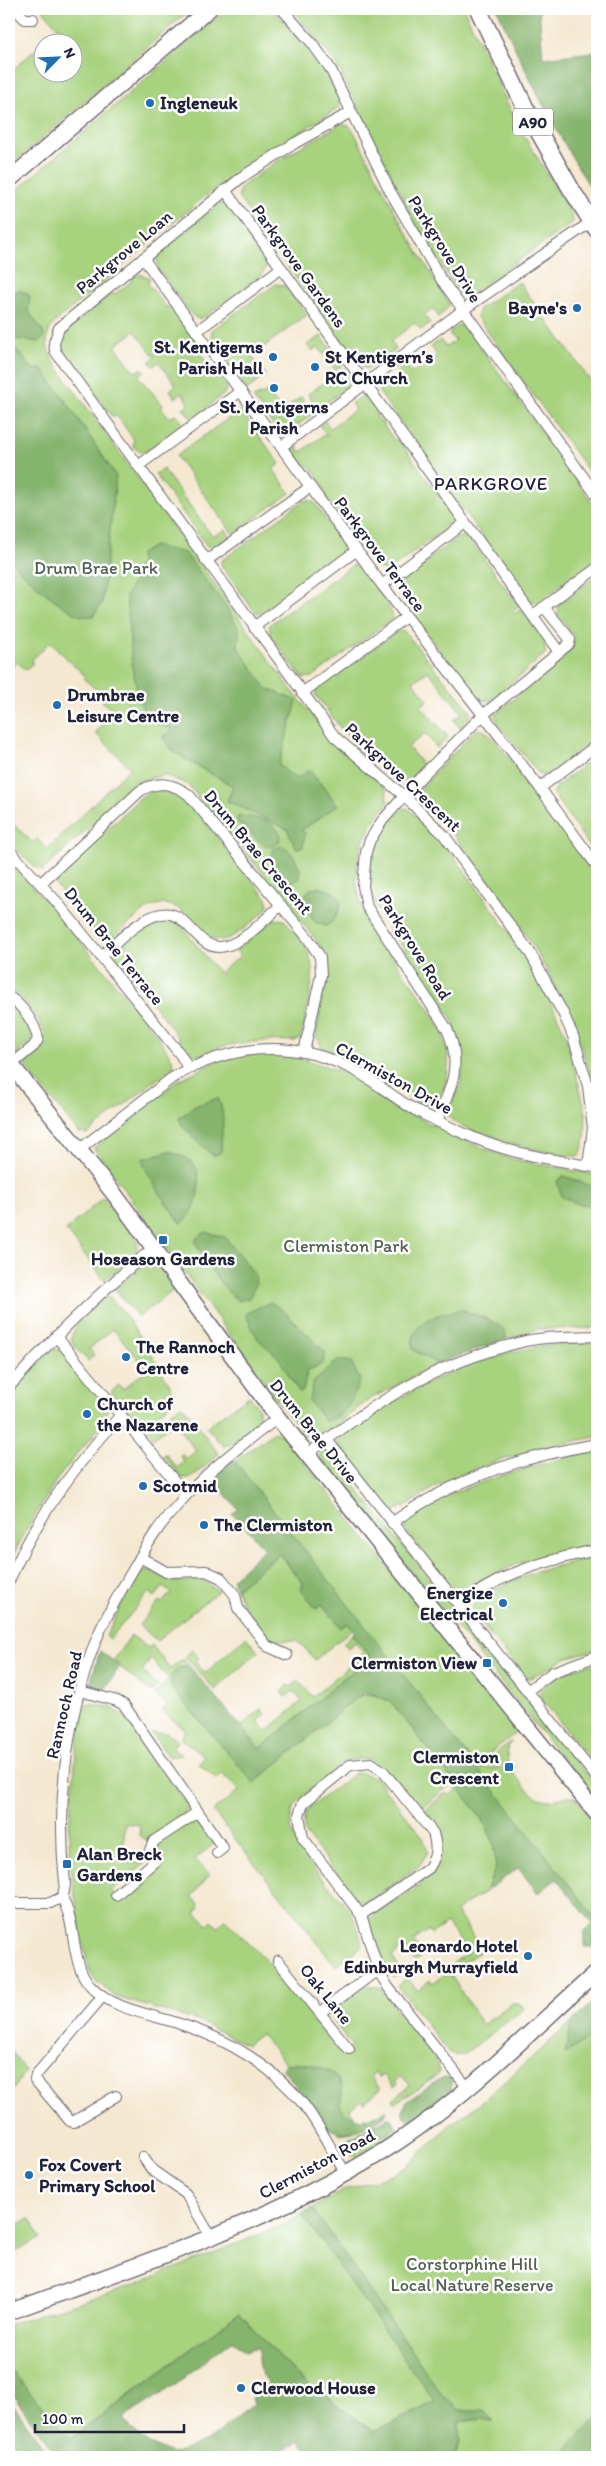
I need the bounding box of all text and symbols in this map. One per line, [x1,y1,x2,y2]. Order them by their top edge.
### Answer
north arrow [32,32,82,82]
text: N [60,45,79,61]
place label: Ingleneuk [160,92,238,114]
marker: Ingleneuk [144,97,156,109]
road number: A90 [513,108,553,136]
street label: Parkgrove Drive [403,191,487,307]
street label: Parkgrove Gardens [247,200,351,332]
street label: Parkgrove Loan [71,205,177,299]
place label: Bayne's [508,297,567,319]
marker: Bayne's [571,302,583,314]
place label: St. Kentigerns Parish Hall [154,336,264,379]
place label: St Kentigern’s RC Church [325,346,433,389]
marker: St. Kentigerns Parish Hall [267,351,279,363]
marker: St Kentigern’s RC Church [309,361,321,373]
marker: St. Kentigerns Parish [268,382,280,394]
place label: St. Kentigerns Parish [219,396,329,439]
district label: PARKGROVE [434,472,548,495]
street label: Parkgrove Terrace [329,492,431,616]
park label: Drum Brae Park [34,557,158,579]
place label: Drumbrae Leisure Centre [67,684,180,727]
marker: Drumbrae Leisure Centre [51,699,63,711]
street label: Parkgrove Crescent [340,717,466,837]
street label: Drum Brae Crescent [199,785,317,919]
street label: Drum Brae Terrace [59,882,169,1010]
street label: Parkgrove Road [374,890,456,1004]
street label: Clermiston Drive [332,1037,456,1119]
marker: Hoseason Gardens [157,1234,169,1246]
park label: Clermiston Park [283,1235,409,1257]
place label: Hoseason Gardens [91,1248,235,1270]
place label: The Rannoch Centre [135,1336,236,1379]
marker: The Rannoch Centre [120,1351,132,1363]
street label: Drum Brae Drive [265,1374,363,1488]
place label: Church of the Nazarene [97,1393,199,1436]
marker: Church of the Nazarene [81,1408,93,1420]
place label: Scotmid [153,1475,218,1497]
marker: Scotmid [137,1480,149,1492]
place label: The Clermiston [213,1514,333,1536]
marker: The Clermiston [198,1519,210,1531]
place label: Energize Electrical [420,1582,494,1625]
marker: Energize Electrical [497,1597,509,1609]
street label: Rannoch Road [41,1648,87,1761]
place label: Clermiston View [351,1652,478,1674]
marker: Clermiston View [481,1657,493,1669]
place label: Clermiston Crescent [413,1746,500,1789]
marker: Clermiston Crescent [503,1761,515,1773]
place label: Alan Breck Gardens [76,1843,162,1886]
marker: Alan Breck Gardens [61,1858,73,1870]
place label: Leonardo Hotel Edinburgh Murrayfield [344,1935,519,1978]
marker: Leonardo Hotel Edinburgh Murrayfield [522,1950,534,1962]
street label: Oak Lane [295,1959,357,2029]
street label: Clermiston Road [255,2124,379,2204]
place label: Fox Covert Primary School [39,2154,156,2197]
marker: Fox Covert Primary School [23,2169,35,2181]
park label: Corstorphine Hill Local Nature Reserve [391,2253,553,2296]
place label: Clerwood House [251,2377,376,2399]
marker: Clerwood House [235,2382,247,2394]
scale bar [35,2401,184,2433]
text: 100 m [42,2410,84,2428]

